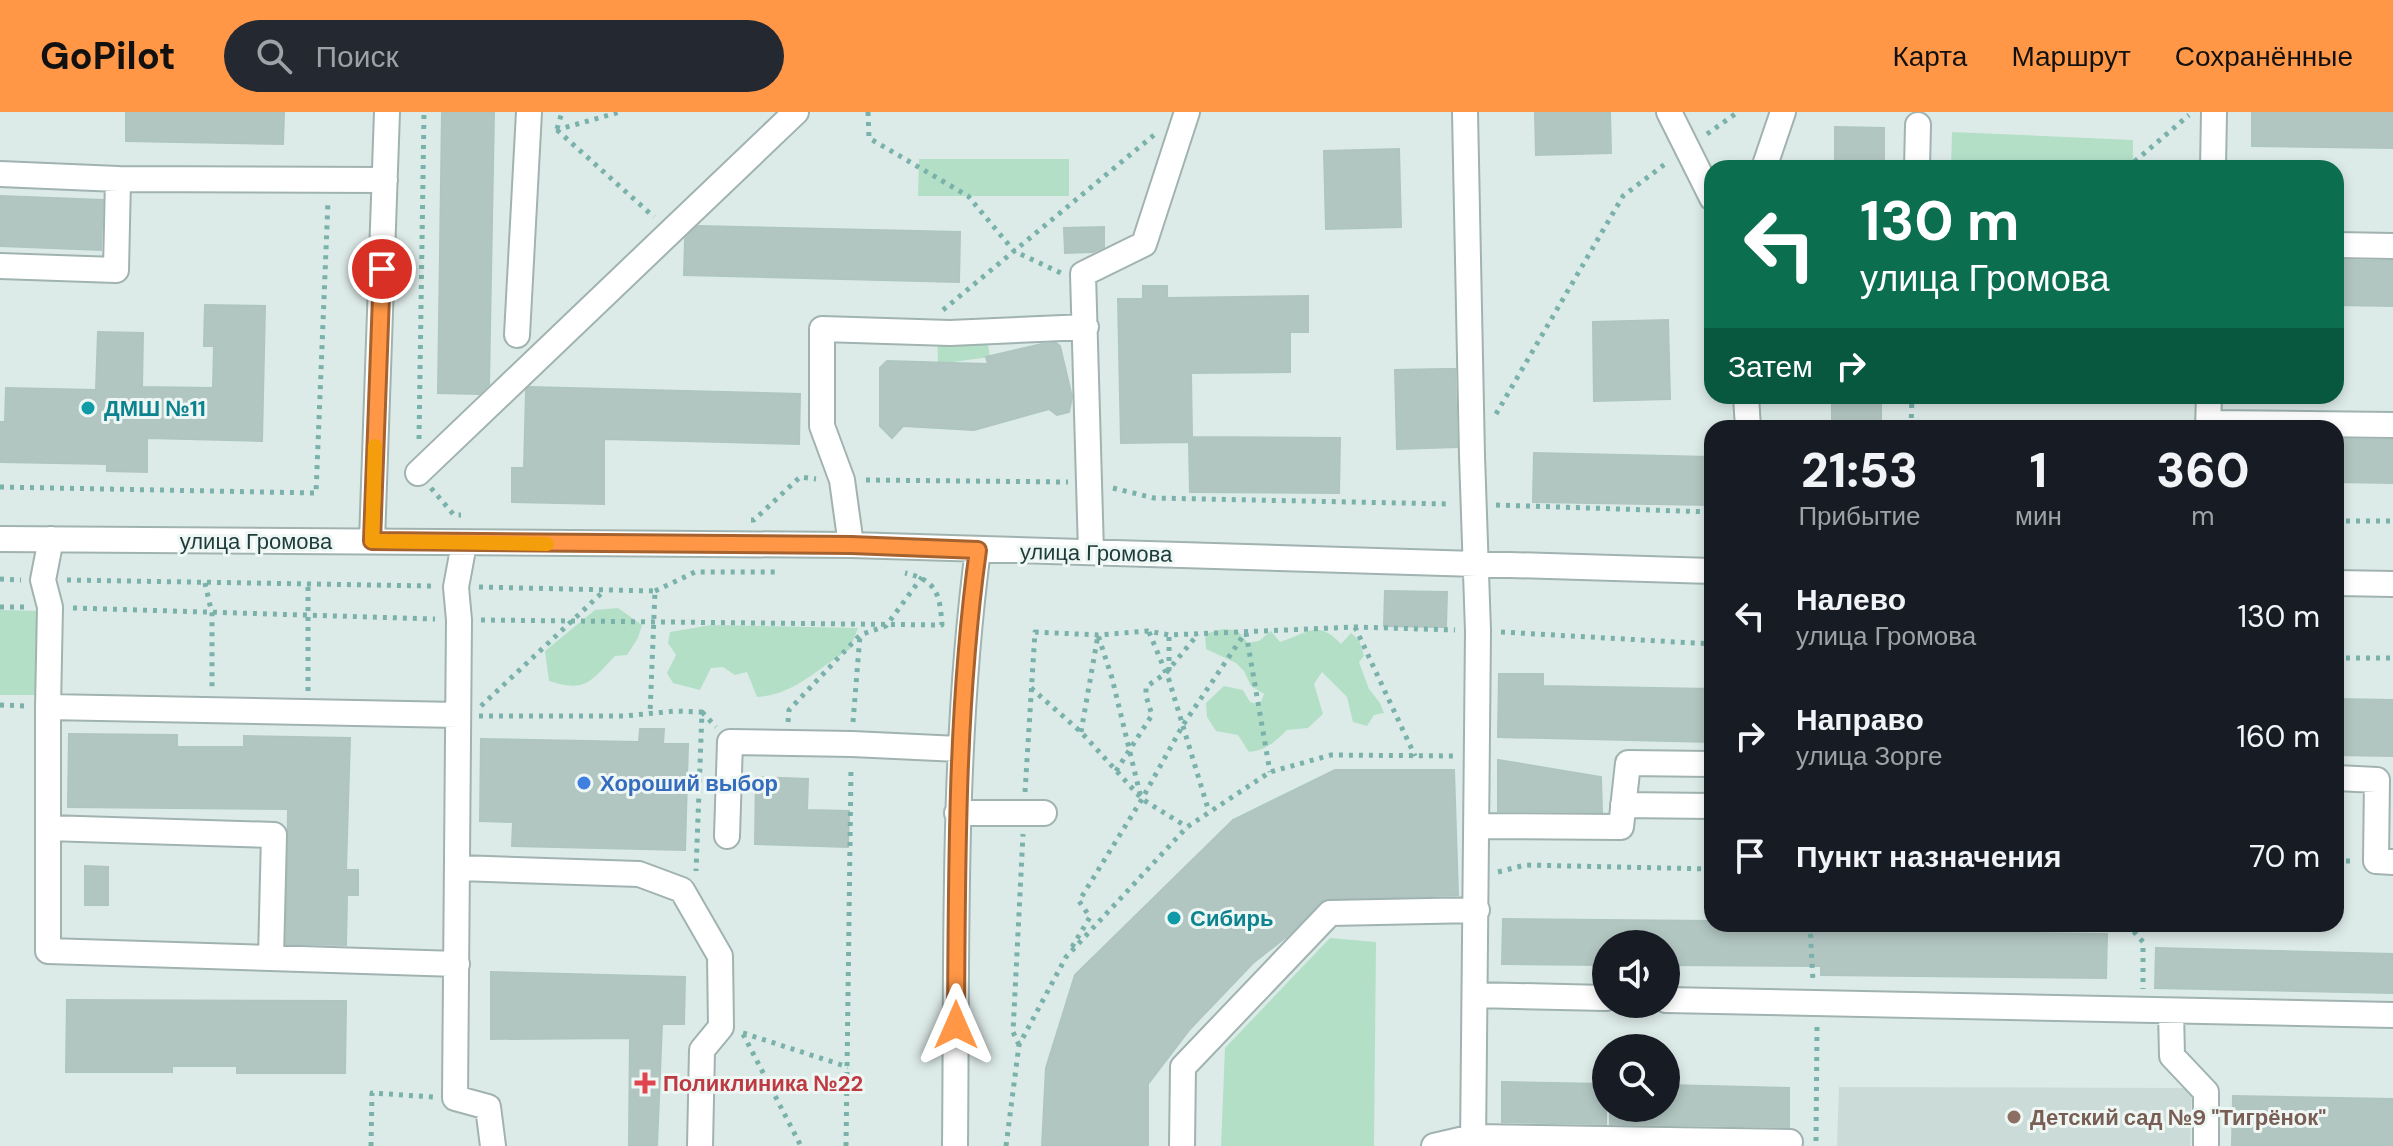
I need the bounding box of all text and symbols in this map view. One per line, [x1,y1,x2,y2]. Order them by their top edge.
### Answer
search box [224,20,784,92]
text: GoPilot [40,31,176,81]
icon: search [252,34,296,78]
text: Поиск [316,37,399,76]
text: Карта [1892,38,1967,75]
text: Маршрут [2011,38,2131,75]
text: Сохранённые [2175,38,2353,75]
text: 130 m [1860,184,2019,257]
icon: left [1728,192,1832,296]
pin [348,235,416,303]
icon: arrive [360,247,404,291]
text: улица Громова [1860,255,2110,302]
icon: right [1829,344,1873,388]
text: Затем [1728,347,1813,386]
place label: ДМШ №11 [104,394,206,423]
marker: ДМШ №11 [79,399,97,417]
text: 21:53 [1801,439,1918,502]
text: 1 [2030,439,2047,502]
text: 360 [2156,439,2250,502]
text: Прибытие [1798,499,1921,533]
text: мин [2015,499,2062,533]
text: m [2191,499,2214,533]
street label: улица Громова [180,527,333,556]
street label: улица Громова [1020,537,1173,569]
text: Налево [1796,580,1906,619]
icon: left [1728,594,1772,638]
text: 130 m [2238,597,2320,636]
text: улица Громова [1796,619,1976,653]
text: Направо [1796,700,1924,739]
icon: right [1728,714,1772,758]
text: 160 m [2237,717,2320,756]
text: улица Зорге [1796,739,1942,773]
place label: Хороший выбор [600,769,778,798]
marker: Хороший выбор [575,774,593,792]
icon: arrive [1728,834,1772,878]
text: Пункт назначения [1796,837,2061,876]
text: 70 m [2249,837,2320,876]
place label: Сибирь [1190,904,1274,933]
marker: Сибирь [1165,909,1183,927]
map controls [1592,930,1680,1122]
button: sound [1592,930,1680,1018]
position arrow [914,983,998,1067]
button: search [1592,1034,1680,1122]
place label: Поликлиника №22 [663,1069,863,1098]
marker: Поликлиника №22 [634,1072,656,1094]
place label: Детский сад №9 "Тигрёнок" [2030,1103,2326,1132]
marker: Детский сад №9 "Тигрёнок" [2005,1108,2023,1126]

